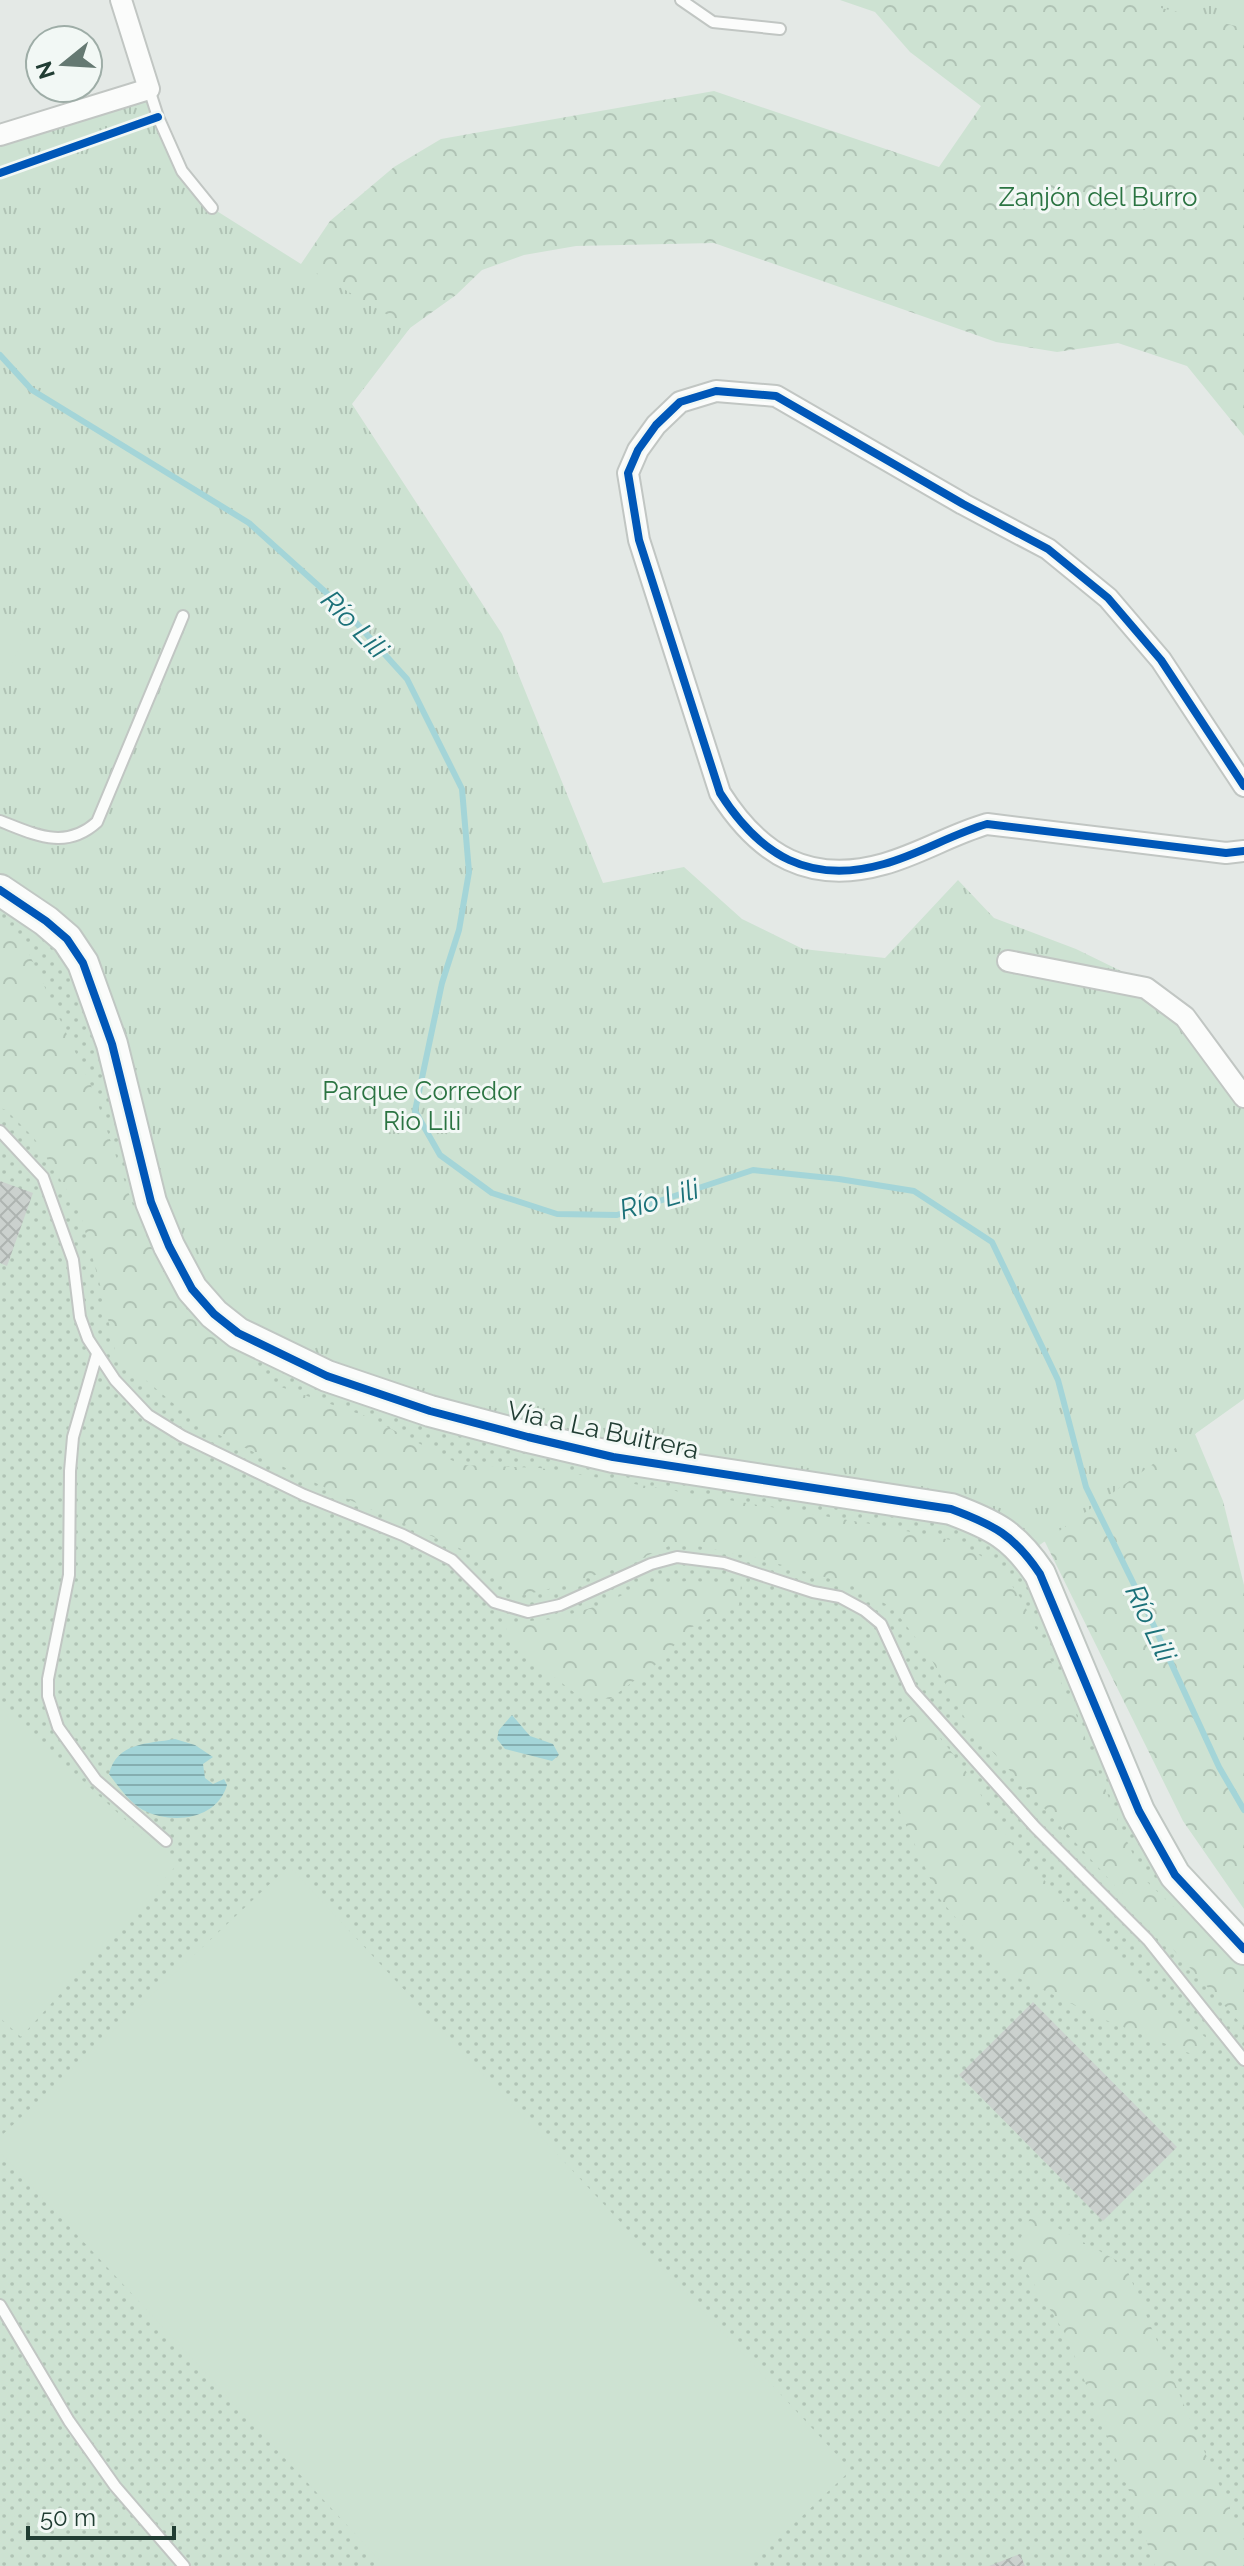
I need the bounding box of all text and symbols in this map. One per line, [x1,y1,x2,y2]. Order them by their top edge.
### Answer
north arrow [24,24,104,104]
text: N [30,58,60,82]
park label: Zanjón del Burro [998,182,1198,212]
water label: Río Lili [315,584,395,666]
park label: Parque Corredor Rio Lili [322,1076,522,1136]
water label: Río Lili [616,1172,704,1227]
street label: Vía a La Buitrera [504,1395,702,1465]
water label: Río Lili [1118,1579,1183,1668]
scale bar [28,2490,174,2540]
text: 50 m [40,2503,96,2532]

